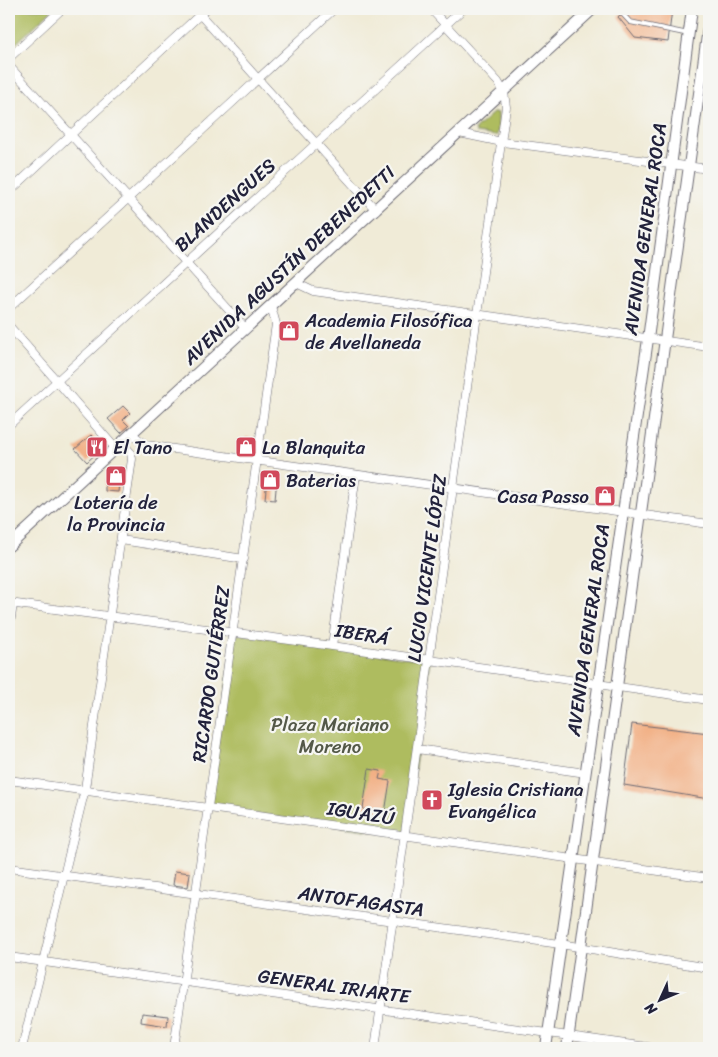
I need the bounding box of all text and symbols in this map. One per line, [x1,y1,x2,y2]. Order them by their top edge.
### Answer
street label: AVENIDA GENERAL ROCA [614,121,676,338]
street label: BLANDENGUES [166,150,284,260]
street label: AVENIDA AGUSTÍN DEBENEDETTI [174,157,403,374]
place label: Academia Filosófica de Avellaneda [304,304,473,359]
shop icon: Academia Filosófica de Avellaneda [277,319,301,343]
place label: El Tano [113,431,173,464]
place label: La Blanquita [262,431,366,464]
restaurant icon: El Tano [85,435,109,459]
shop icon: La Blanquita [234,435,258,459]
shop icon: Lotería de la Provincia [104,464,128,488]
place label: Baterias [286,464,356,497]
shop icon: Baterias [258,468,282,492]
street label: LUCIO VICENTE LÓPEZ [397,472,457,664]
place label: Casa Passo [498,480,589,513]
shop icon: Casa Passo [593,484,617,508]
place label: Lotería de la Provincia [67,486,165,541]
street label: AVENIDA GENERAL ROCA [557,522,619,739]
street label: RICARDO GUTIÉRREZ [182,584,240,764]
street label: IBERÁ [332,613,394,655]
park label: Plaza Mariano Moreno [271,708,389,763]
place label: Iglesia Cristiana Evangélica [447,773,584,828]
church icon: Iglesia Cristiana Evangélica [420,788,444,812]
street label: IGUAZÚ [324,791,397,835]
street label: ANTOFAGASTA [295,876,426,926]
street label: GENERAL IRIARTE [256,959,414,1013]
north arrow [636,974,686,1024]
text: N [638,996,664,1022]

